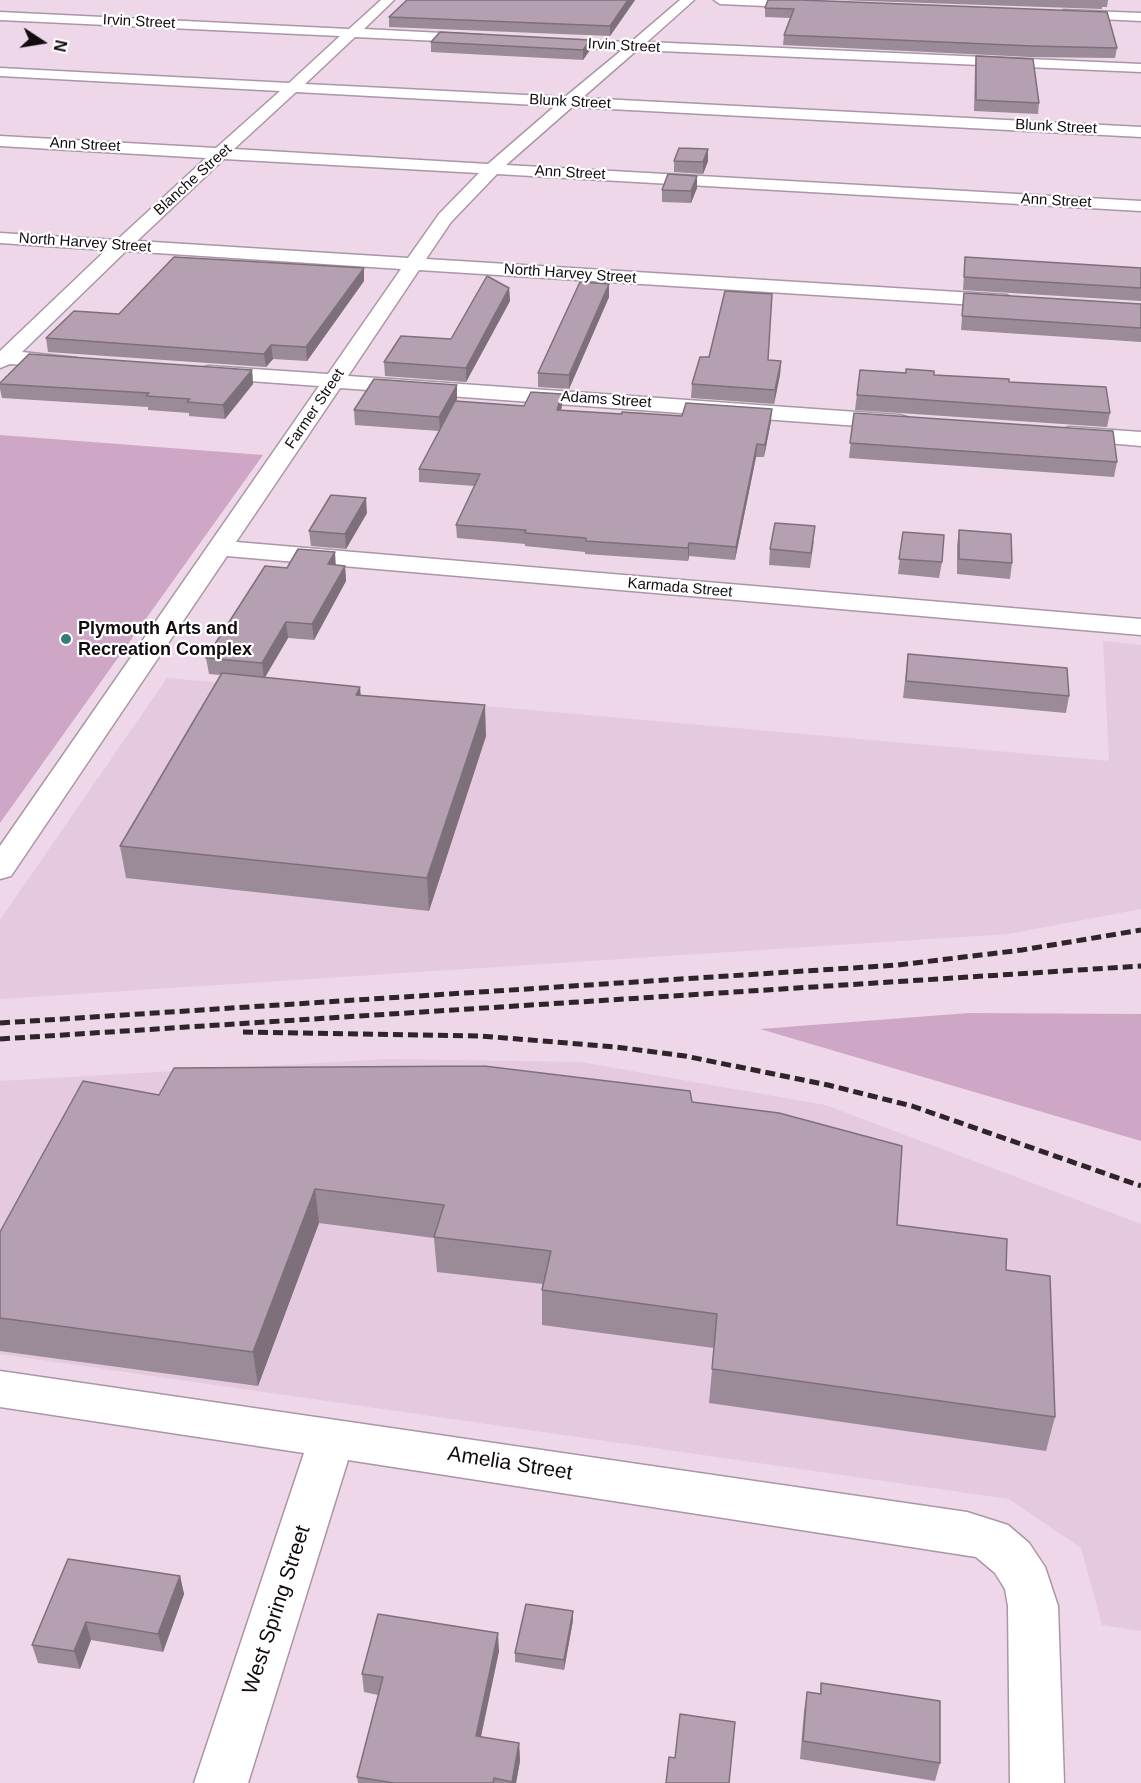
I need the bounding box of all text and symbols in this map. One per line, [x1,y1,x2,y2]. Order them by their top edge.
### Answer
street label: Irvin Street [102,11,176,33]
north arrow [12,12,72,72]
street label: Irvin Street [587,35,661,57]
text: N [51,38,70,53]
street label: Blunk Street [529,91,611,113]
street label: Blunk Street [1015,116,1097,138]
street label: Ann Street [49,134,121,156]
street label: Blanche Street [150,140,236,220]
street label: Ann Street [534,162,606,184]
street label: Ann Street [1020,190,1092,212]
street label: North Harvey Street [18,229,152,257]
street label: North Harvey Street [503,260,637,288]
street label: Farmer Street [282,366,348,452]
street label: Adams Street [560,388,652,412]
street label: Karmada Street [627,574,733,602]
place label: Plymouth Arts and Recreation Complex [78,618,252,660]
marker: Plymouth Arts and Recreation Complex [59,632,73,646]
street label: Amelia Street [446,1442,574,1486]
street label: West Spring Street [238,1522,316,1698]

